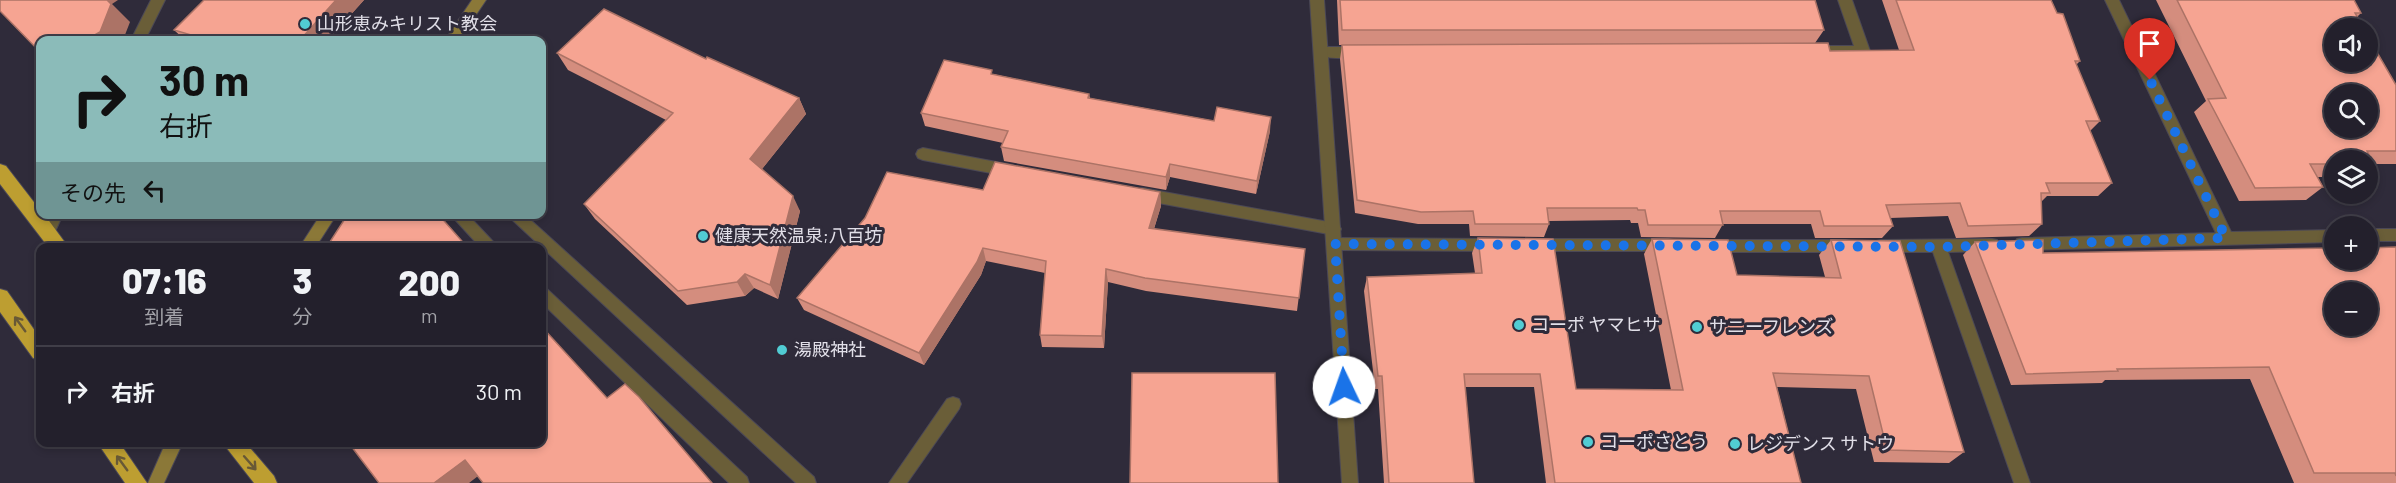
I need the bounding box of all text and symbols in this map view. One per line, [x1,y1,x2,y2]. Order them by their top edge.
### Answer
place label: 山形恵みキリスト教会 [317,12,497,34]
marker: 山形恵みキリスト教会 [298,17,312,31]
pin [2124,18,2175,80]
map controls [2324,18,2378,336]
button: sound [2324,18,2378,72]
icon: arrive [2133,27,2166,60]
text: 30 m [159,54,249,104]
icon: right [60,60,138,138]
button: search [2324,84,2378,138]
text: 右折 [159,109,213,141]
button: layers [2324,150,2378,204]
icon: left [138,174,171,207]
text: その先 [60,179,126,205]
button: + [2324,216,2378,270]
place label: 健康天然温泉;八百坊 [715,224,883,246]
marker: 健康天然温泉;八百坊 [696,229,710,243]
text: 07:16 [122,258,207,301]
text: 3 [293,258,312,301]
text: 200 [398,260,460,303]
button: − [2324,282,2378,336]
text: m [421,303,437,327]
text: 到着 [144,304,184,328]
text: 分 [292,304,312,328]
place label: コーポ ヤマヒサ [1531,313,1661,335]
place label: サニーフレンズ [1709,315,1834,337]
one-way arrow [14,317,26,333]
marker: コーポ ヤマヒサ [1512,318,1526,332]
marker: サニーフレンズ [1690,320,1704,334]
place label: 湯殿神社 [794,338,866,360]
marker: 湯殿神社 [775,343,789,357]
position arrow [1312,355,1376,419]
icon: right [60,375,93,408]
text: 30 m [476,378,522,404]
text: 右折 [111,379,155,405]
place label: コーポさとう [1600,430,1708,452]
place label: レジデンス サトウ [1747,432,1894,454]
marker: コーポさとう [1581,435,1595,449]
marker: レジデンス サトウ [1728,437,1742,451]
one-way arrow [116,455,129,471]
one-way arrow [243,455,257,470]

